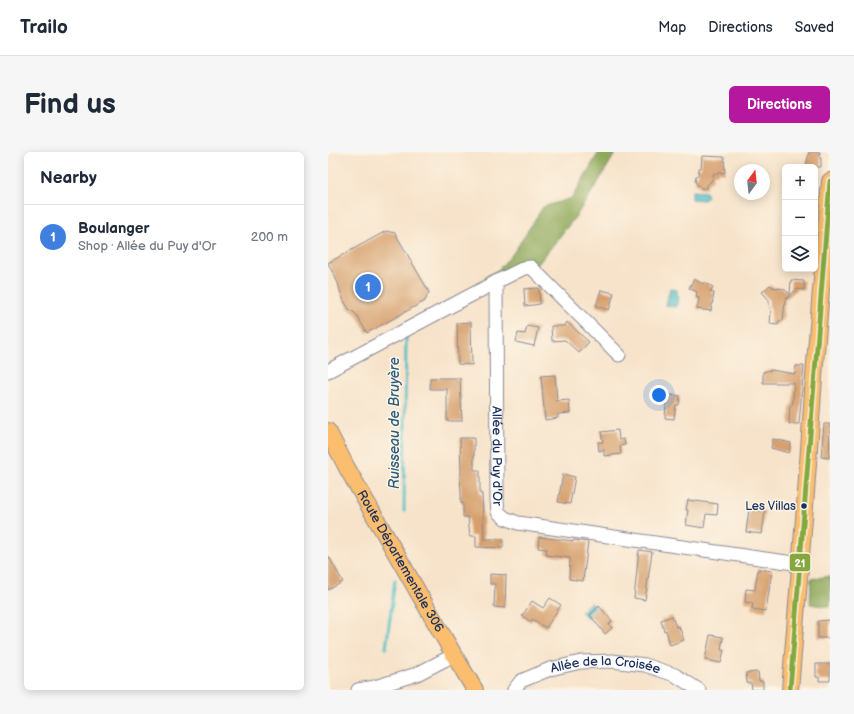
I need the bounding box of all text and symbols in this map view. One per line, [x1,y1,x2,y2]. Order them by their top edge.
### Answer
text: Trailo [20,16,68,39]
text: Map [658,19,686,36]
text: Directions [708,19,773,36]
text: Saved [795,19,834,36]
button: Directions [729,86,830,123]
text: Find us [24,88,116,121]
north arrow [734,164,770,200]
map controls [782,164,818,272]
button: + [782,164,818,200]
text: Nearby [40,168,97,188]
button: − [782,200,818,236]
text: Boulanger [78,219,149,238]
text: 1 [50,229,56,245]
text: 200 m [251,229,288,245]
button: layers [782,236,818,272]
text: Shop · Allée du Puy d'Or [78,238,216,254]
pin: 1 [355,272,381,302]
water label: Ruisseau de Bruyère [386,357,403,489]
your location [649,385,669,405]
street label: Allée du Puy d'Or [489,406,505,507]
street label: Route Départementale 306 [353,487,447,635]
place label: Les Villas [745,499,796,514]
marker: Les Villas [799,501,809,511]
line badge: 21 [789,553,811,572]
text: 21 [795,557,806,570]
street label: Allée de la Croisée [549,653,663,678]

